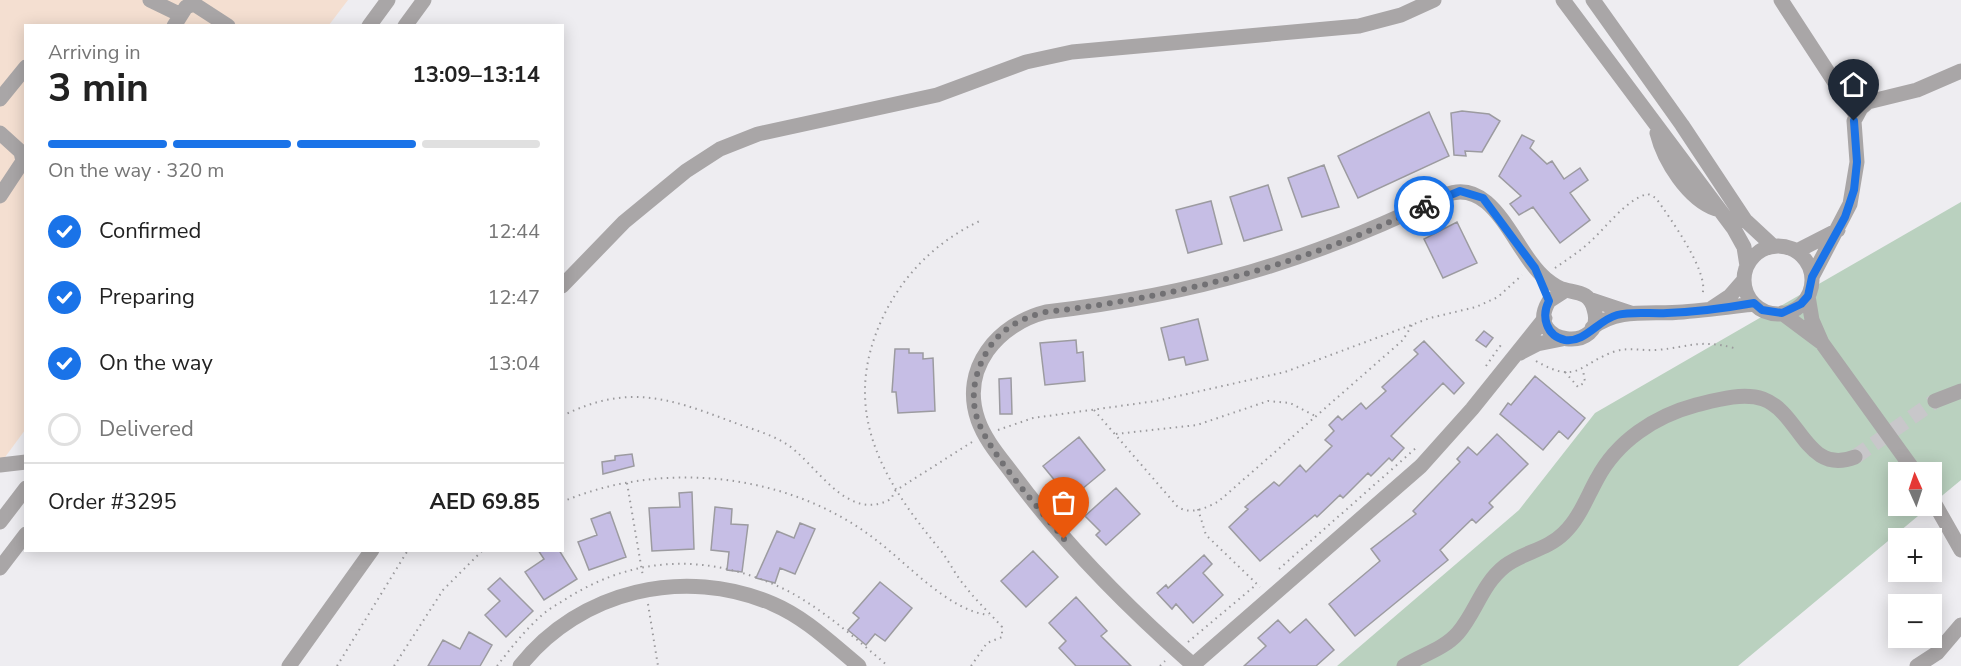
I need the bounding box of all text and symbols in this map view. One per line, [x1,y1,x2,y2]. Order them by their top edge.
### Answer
text: Arriving in [48,39,141,66]
pin [1828,59,1879,121]
text: 13:09–13:14 [412,60,540,90]
text: 3 min [48,62,149,115]
icon: home [1837,68,1870,101]
text: On the way · 320 m [48,157,224,184]
courier [1394,176,1454,236]
icon: bike [1408,190,1441,223]
icon: check [48,215,81,248]
text: Confirmed [99,216,201,246]
text: 12:44 [487,218,540,245]
icon: check [48,281,81,314]
text: Preparing [99,282,195,312]
text: 12:47 [487,284,540,311]
icon: check [48,347,81,380]
text: On the way [99,348,213,378]
text: 13:04 [487,350,540,377]
text: Delivered [99,414,194,444]
north arrow [1888,462,1942,516]
map controls [1888,462,1942,648]
pin [1038,477,1089,539]
icon: bag [1047,486,1080,519]
text: Order #3295 [48,487,177,517]
text: AED 69.85 [430,487,540,517]
button: + [1888,528,1942,582]
button: − [1888,594,1942,648]

